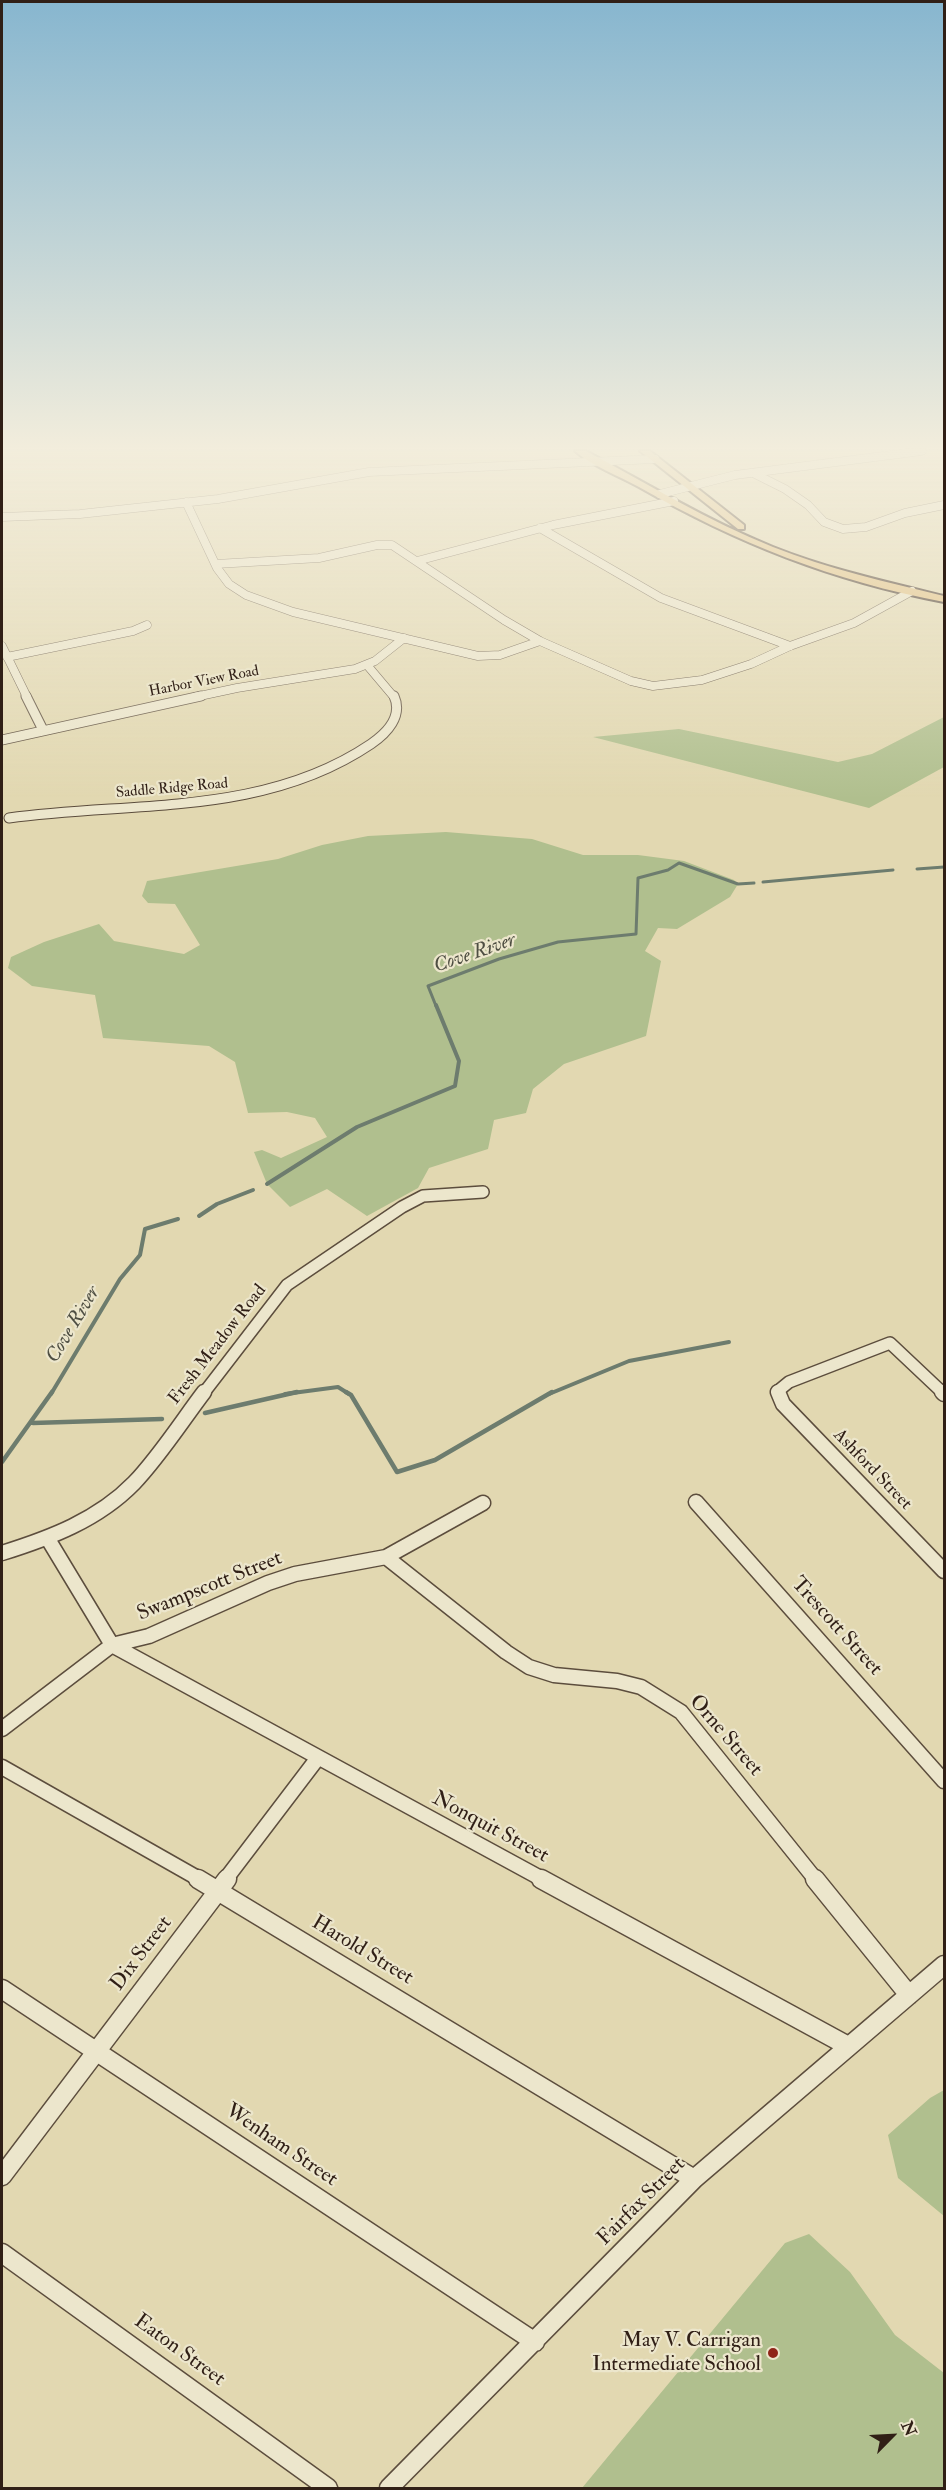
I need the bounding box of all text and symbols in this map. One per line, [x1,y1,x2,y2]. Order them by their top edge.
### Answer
street label: Harbor View Road [147,662,261,702]
street label: Saddle Ridge Road [115,775,229,803]
water label: Cove River [431,929,519,979]
street label: Fresh Meadow Road [164,1281,272,1409]
water label: Cove River [42,1282,106,1368]
street label: Ashford Street [828,1425,916,1515]
street label: Swampscott Street [134,1546,286,1628]
street label: Trescott Street [785,1572,887,1682]
street label: Orne Street [683,1690,767,1782]
street label: Nonquit Street [427,1787,553,1869]
street label: Harold Street [307,1911,417,1991]
street label: Dix Street [106,1912,178,1996]
street label: Wenham Street [220,2099,342,2193]
street label: Fairfax Street [593,2153,691,2251]
street label: Eaton Street [129,2310,229,2392]
place label: May V. Carrigan Intermediate School [592,2328,761,2378]
marker: May V. Carrigan Intermediate School [766,2346,780,2360]
north arrow [862,2406,922,2466]
text: N [896,2418,920,2439]

